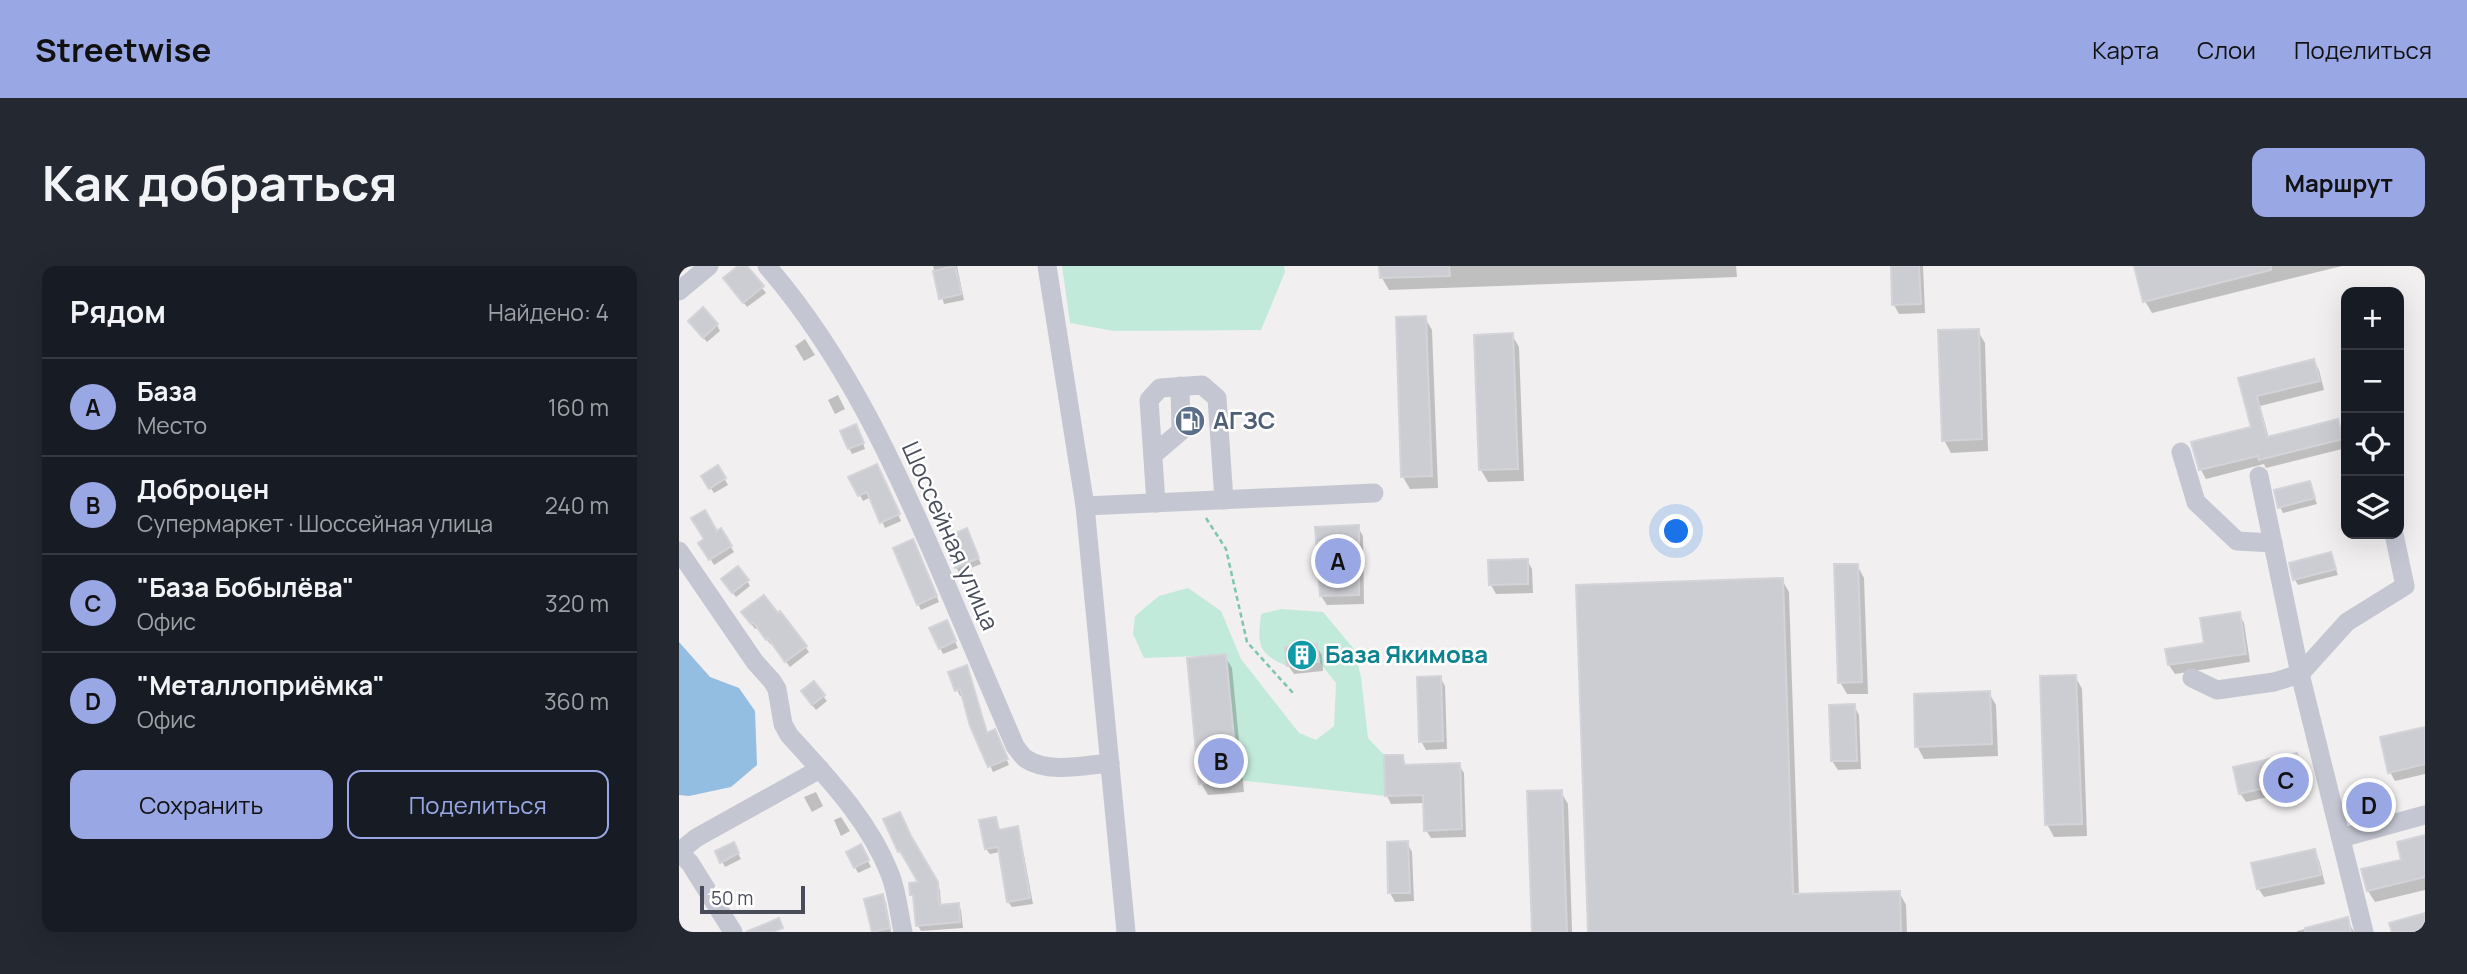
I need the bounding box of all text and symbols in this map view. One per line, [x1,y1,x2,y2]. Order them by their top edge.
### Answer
text: Streetwise [35,27,211,72]
text: Карта [2092,33,2159,66]
text: Слои [2197,33,2256,66]
text: Поделиться [2294,33,2432,66]
button: Маршрут [2252,148,2425,217]
text: Как добраться [42,149,397,216]
map controls [2341,287,2404,539]
button: + [2341,287,2404,350]
text: Рядом [70,291,166,332]
text: Найдено: 4 [488,296,609,328]
button: − [2341,350,2404,413]
text: База [137,373,197,409]
text: A [85,391,101,423]
text: 160 m [548,391,609,423]
place label: АГЗС [1213,403,1276,436]
fuel station icon: АГЗС [1173,404,1207,438]
text: Место [137,409,207,441]
button: locate [2341,413,2404,476]
street label: Шоссейная улица [895,436,1008,635]
text: Доброцен [137,471,269,507]
button: layers [2341,476,2404,539]
text: B [86,489,100,521]
text: 240 m [545,489,609,521]
text: Супермаркет · Шоссейная улица [137,507,493,539]
your location [1659,514,1693,548]
pin: A [1315,535,1361,587]
text: "База Бобылёва" [137,569,354,605]
text: C [85,587,102,619]
text: 320 m [545,587,609,619]
text: Офис [137,605,196,637]
place label: База Якимова [1325,637,1488,670]
building icon: База Якимова [1285,638,1319,672]
text: "Металлоприёмка" [137,667,385,703]
text: D [85,685,101,717]
text: 360 m [544,685,609,717]
text: Офис [137,703,196,735]
pin: B [1198,735,1244,787]
pin: C [2263,754,2309,806]
button: Сохранить [70,770,333,839]
button: Поделиться [347,770,609,839]
pin: D [2346,779,2392,831]
scale bar [700,883,805,915]
text: 50 m [711,885,753,911]

